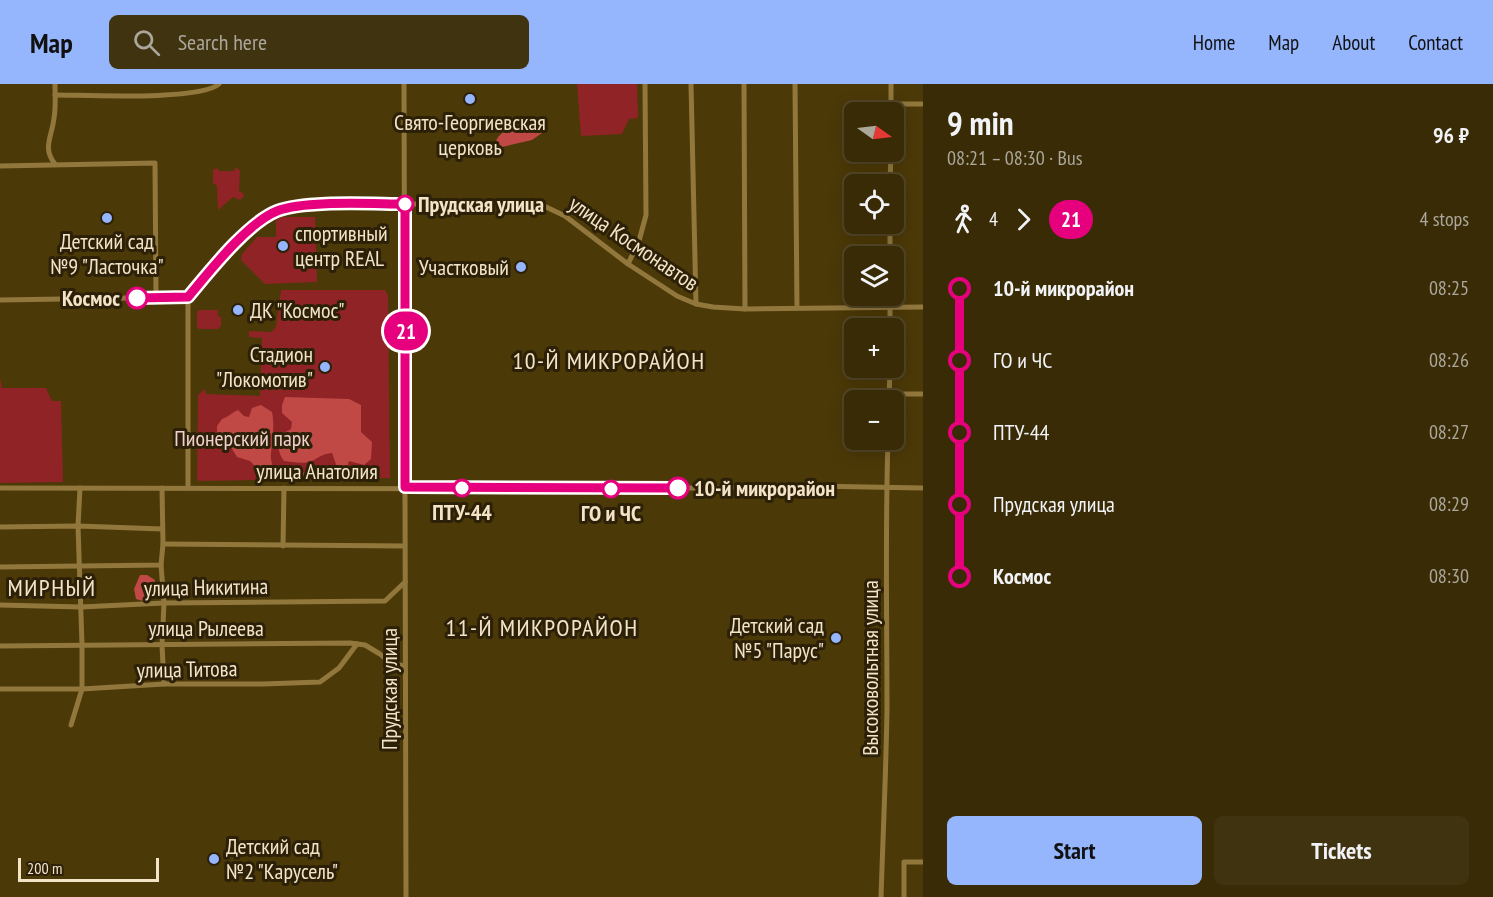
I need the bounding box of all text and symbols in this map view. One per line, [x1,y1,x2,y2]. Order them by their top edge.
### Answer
search box [109,15,529,69]
text: Map [30,24,73,61]
icon: search [130,26,163,59]
text: Search here [178,28,267,56]
text: Home [1193,29,1235,56]
text: Map [1268,29,1299,56]
text: About [1332,29,1375,56]
text: Contact [1408,29,1463,56]
marker: Свято-Георгиевская церковь [463,92,477,106]
text: 9 min [947,101,1014,144]
north arrow [844,102,904,162]
map controls [844,102,904,450]
place label: Свято-Георгиевская церковь [394,108,546,161]
text: 96 ₽ [1433,121,1469,149]
text: 08:21 – 08:30 · Bus [947,145,1082,171]
button: locate [844,174,904,234]
street label: улица Космонавтов [564,189,704,297]
place label: Прудская улица [418,190,544,218]
marker: Прудская улица [396,195,414,213]
icon: walk [947,203,980,236]
icon: forward [1007,203,1040,236]
text: 4 [989,206,998,232]
text: 21 [1061,206,1081,233]
text: 4 stops [1420,206,1469,232]
marker: Детский сад №9 "Ласточка" [100,211,114,225]
place label: спортивный центр REAL [295,219,388,272]
place label: Детский сад №9 "Ласточка" [50,227,164,280]
marker: спортивный центр REAL [276,239,290,253]
button: layers [844,246,904,306]
place label: Участковый [419,253,509,281]
marker: Участковый [514,260,528,274]
text: 10-й микрорайон [993,274,1134,302]
text: 08:25 [1429,275,1469,301]
place label: Космос [62,284,120,312]
marker: Космос [126,287,148,309]
place label: ДК "Космос" [250,296,345,324]
marker: ДК "Космос" [231,303,245,317]
line badge: 21 [379,312,433,350]
text: 21 [396,318,416,345]
button: + [844,318,904,378]
place label: Стадион "Локомотив" [216,340,313,393]
district label: 10-Й МИКРОРАЙОН [512,345,706,376]
text: ГО и ЧС [993,346,1052,374]
text: 08:26 [1429,347,1469,373]
marker: Стадион "Локомотив" [318,360,332,374]
button: − [844,390,904,450]
text: ПТУ-44 [993,418,1050,446]
text: 08:27 [1429,419,1469,445]
park label: Пионерский парк [174,424,310,452]
street label: улица Анатолия [256,457,378,485]
place label: 10-й микрорайон [694,474,835,502]
marker: 10-й микрорайон [667,477,689,499]
marker: ПТУ-44 [453,479,471,497]
marker: ГО и ЧС [602,480,620,498]
text: Прудская улица [993,490,1115,518]
text: 08:29 [1429,491,1469,517]
place label: ПТУ-44 [432,498,492,526]
place label: ГО и ЧС [581,499,641,527]
text: Космос [993,562,1051,590]
text: 08:30 [1429,563,1469,589]
district label: МИРНЫЙ [7,572,97,603]
street label: улица Никитина [144,572,268,602]
street label: Высоковольтная улица [856,580,884,756]
place label: Детский сад №5 "Парус" [730,611,824,664]
district label: 11-Й МИКРОРАЙОН [445,612,639,643]
street label: улица Рылеева [148,614,264,642]
street label: Прудская улица [375,628,403,750]
marker: Детский сад №5 "Парус" [829,631,843,645]
street label: улица Титова [136,654,238,684]
button: Start [947,816,1202,885]
button: Tickets [1214,816,1469,885]
place label: Детский сад №2 "Карусель" [226,832,338,885]
marker: Детский сад №2 "Карусель" [207,852,221,866]
scale bar [18,855,159,882]
text: 200 m [27,858,62,878]

